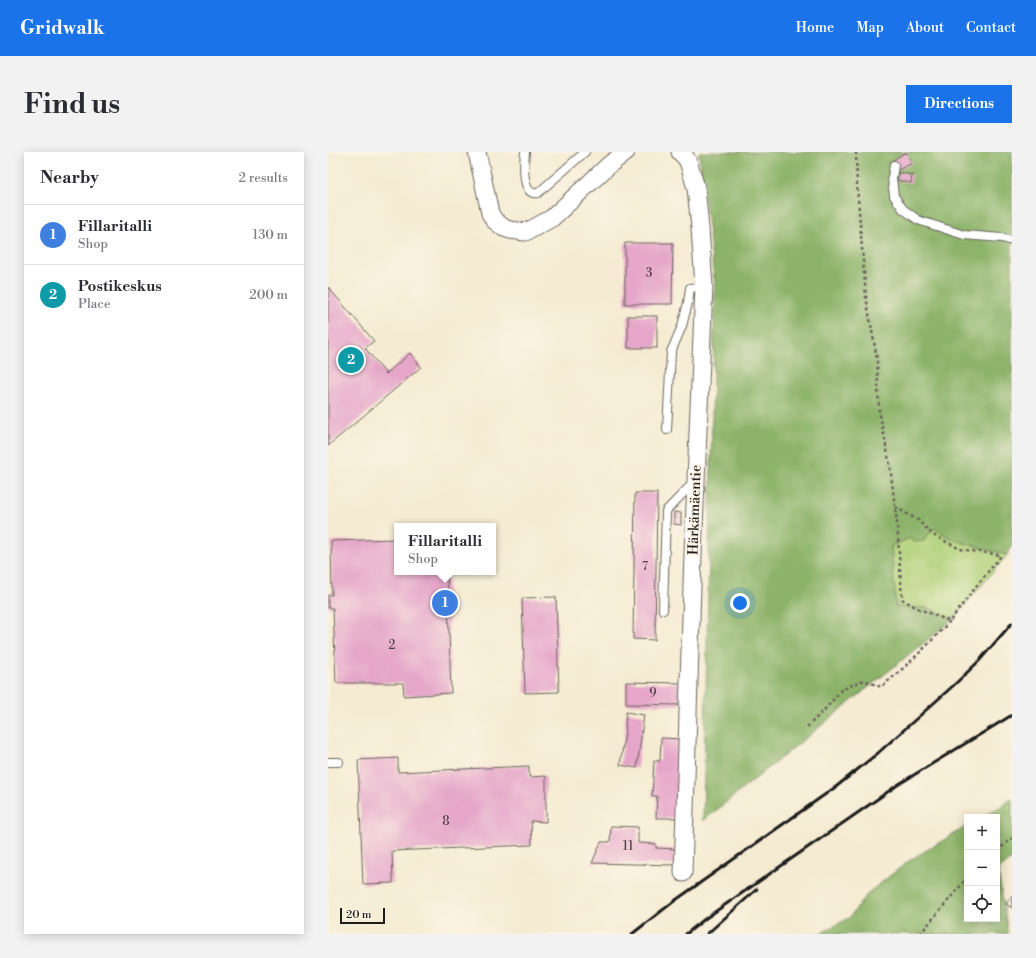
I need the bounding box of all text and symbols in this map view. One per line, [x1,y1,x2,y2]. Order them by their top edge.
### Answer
text: Gridwalk [20,16,104,40]
text: Home [796,19,834,37]
text: Map [856,19,884,37]
text: About [906,19,944,37]
text: Contact [966,19,1016,37]
button: Directions [906,85,1012,123]
text: Find us [24,87,120,122]
text: Nearby [40,167,99,189]
text: 2 results [239,170,288,186]
text: Fillaritalli [78,217,152,236]
text: 1 [50,227,56,243]
text: 130 m [253,227,288,243]
text: Shop [78,236,108,252]
house number: 3 [646,266,653,281]
text: Postikeskus [78,277,162,296]
text: 2 [49,287,57,303]
text: 200 m [249,287,288,303]
text: Place [78,296,110,312]
pin: 2 [338,345,364,375]
street label: Härkämäentie [684,464,706,556]
popup [394,523,496,575]
text: Fillaritalli [408,532,482,551]
text: Shop [408,551,438,567]
house number: 7 [642,559,648,574]
pin: 1 [432,588,458,618]
your location [730,593,750,613]
house number: 2 [389,638,396,653]
house number: 9 [649,686,657,701]
house number: 8 [442,814,450,829]
map controls [964,814,1000,922]
button: + [964,814,1000,850]
house number: 11 [623,839,634,854]
button: − [964,850,1000,886]
button: locate [964,886,1000,922]
scale bar [340,906,385,925]
text: 20 m [346,908,371,922]

